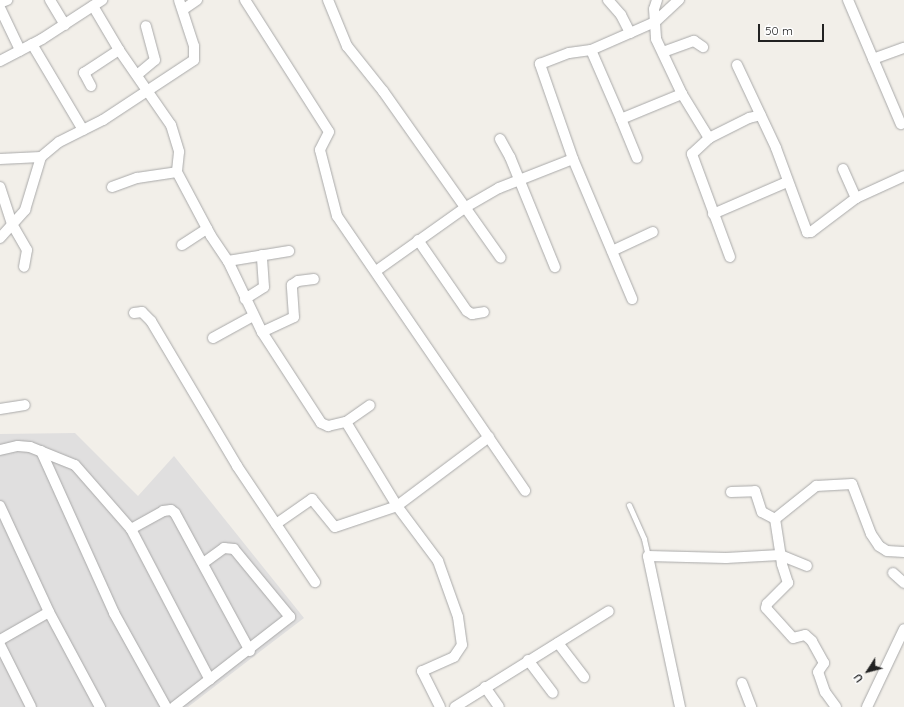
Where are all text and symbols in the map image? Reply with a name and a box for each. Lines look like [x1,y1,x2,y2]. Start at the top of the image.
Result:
scale bar [760,16,826,42]
text: 50 m [765,23,793,38]
north arrow [848,651,888,691]
text: U [850,671,866,685]

